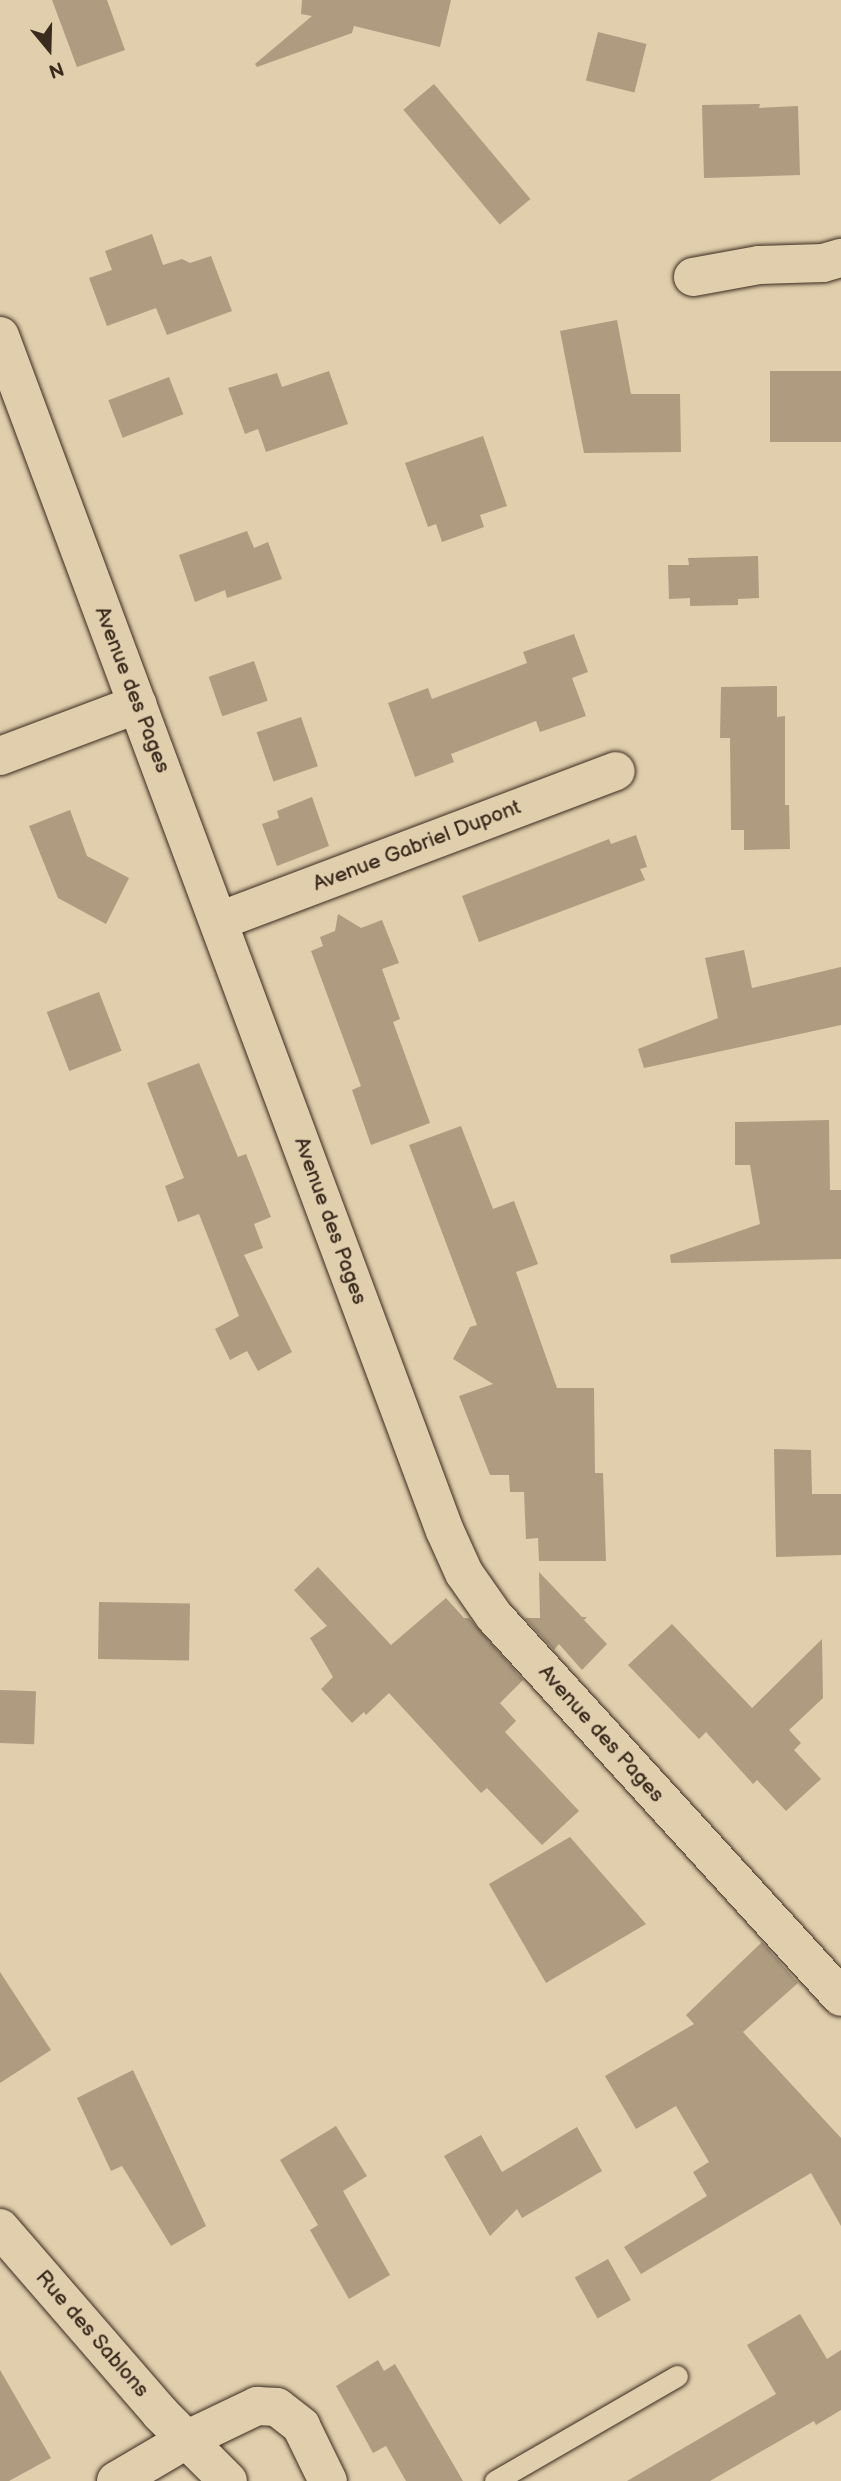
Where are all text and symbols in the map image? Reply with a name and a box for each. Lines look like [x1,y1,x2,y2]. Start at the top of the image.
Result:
north arrow [14,14,84,84]
text: N [46,56,66,83]
street label: Avenue des Pages [89,603,175,777]
street label: Avenue Gabriel Dupont [310,795,524,897]
street label: Avenue des Pages [288,1134,372,1308]
street label: Avenue des Pages [533,1660,669,1808]
street label: Rue des Sablons [30,2265,154,2403]

